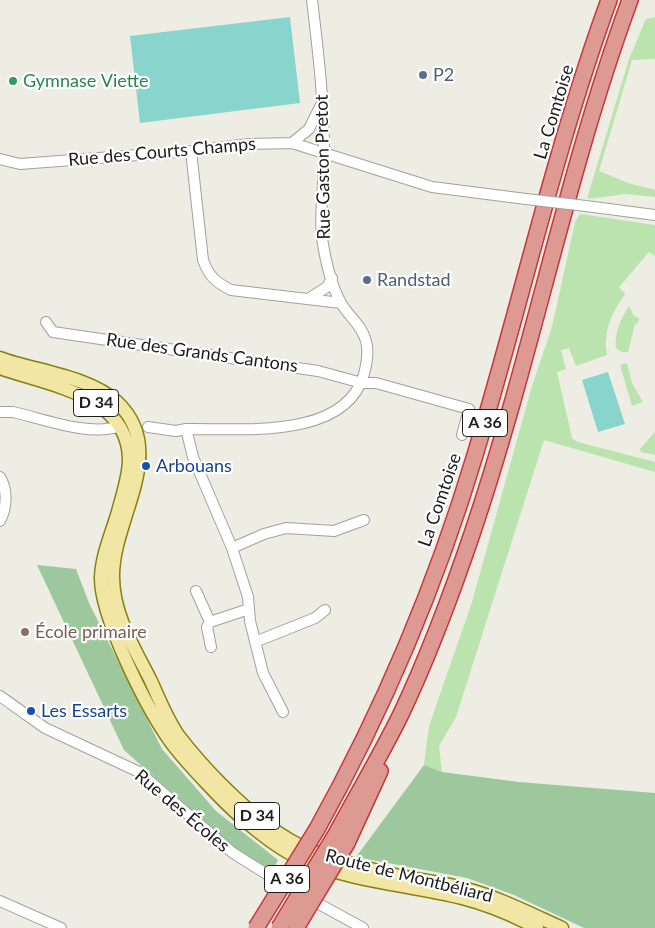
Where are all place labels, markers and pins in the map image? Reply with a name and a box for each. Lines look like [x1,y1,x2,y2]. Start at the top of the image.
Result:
place label: P2 [433,64,454,86]
marker: P2 [417,69,429,81]
place label: Gymnase Viette [23,70,148,92]
marker: Gymnase Viette [7,75,19,87]
place label: Randstad [377,269,450,291]
marker: Randstad [361,274,373,286]
place label: Arbouans [156,455,232,477]
marker: Arbouans [140,460,152,472]
place label: École primaire [35,621,147,643]
marker: École primaire [19,626,31,638]
place label: Les Essarts [41,700,127,722]
marker: Les Essarts [25,705,37,717]

